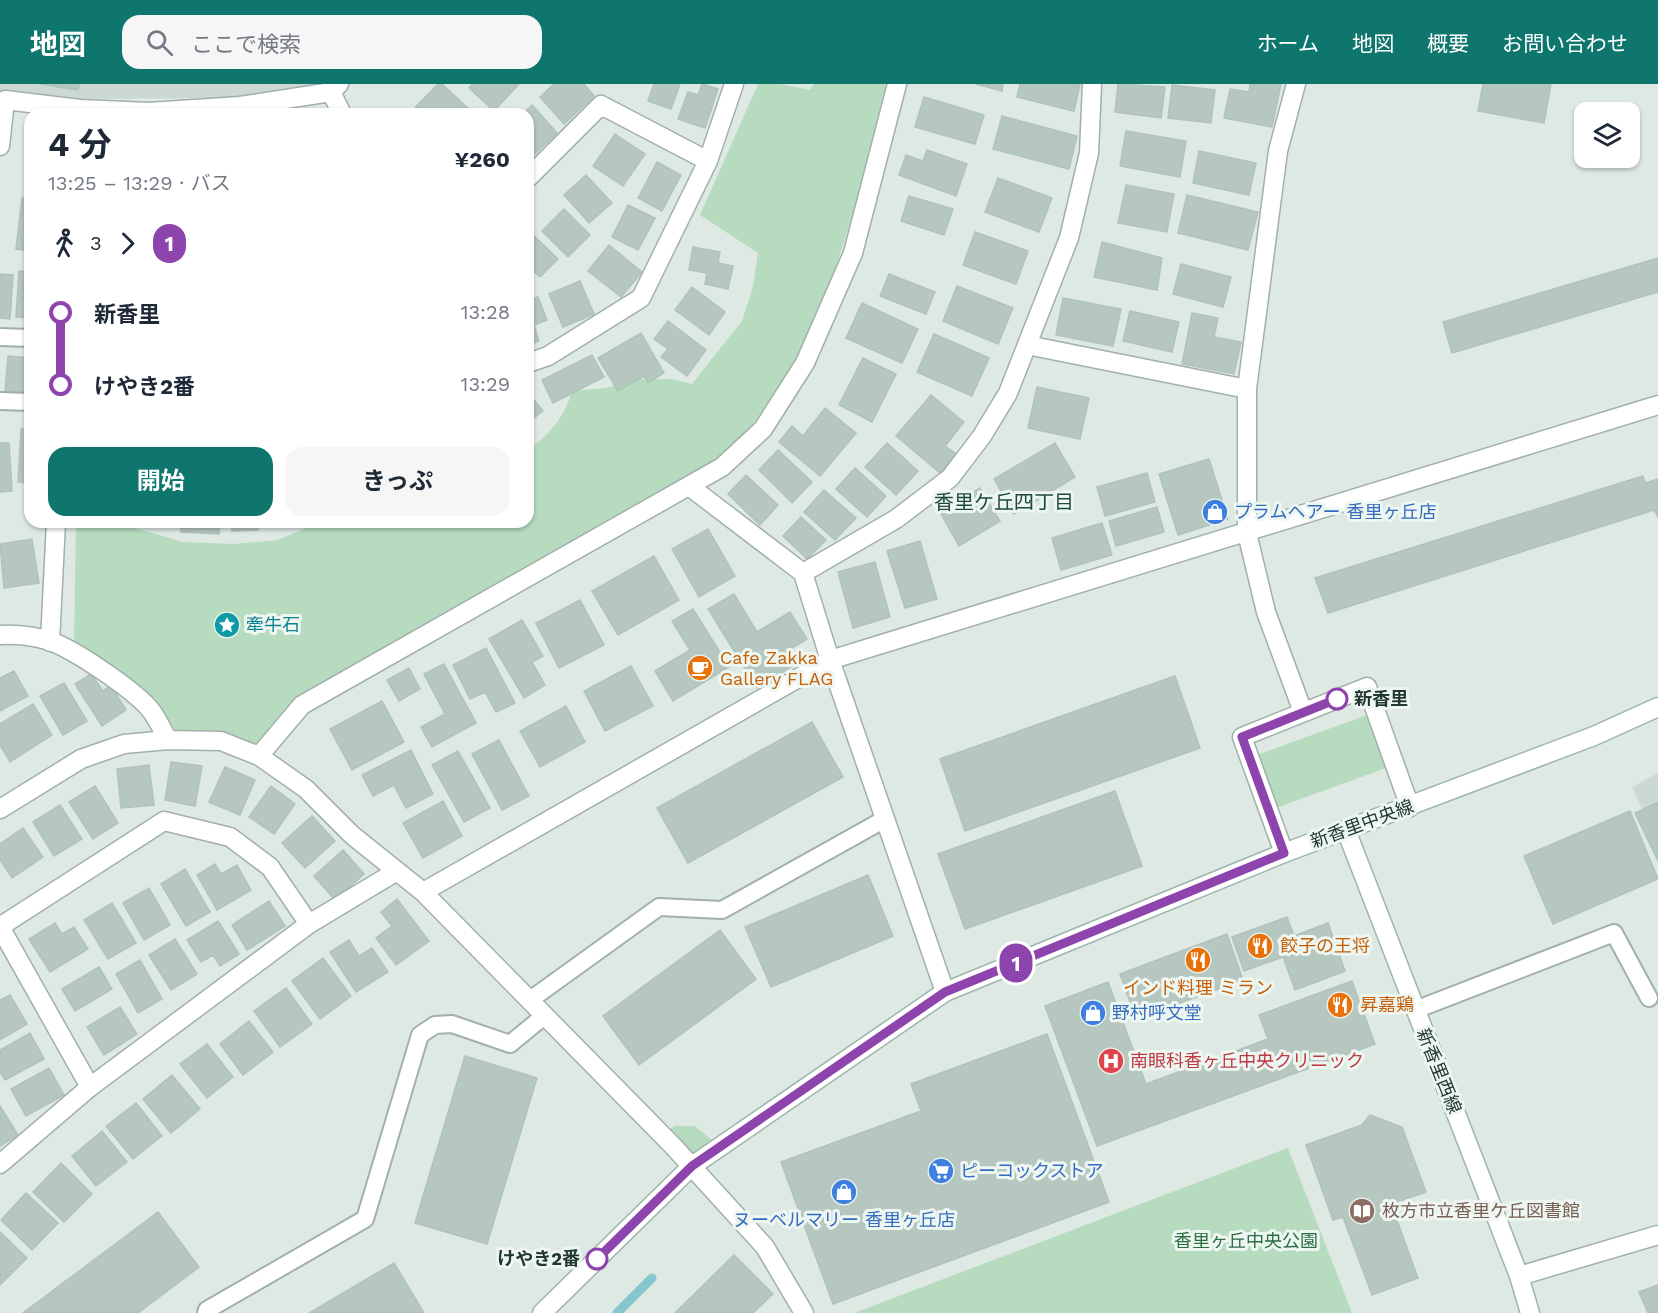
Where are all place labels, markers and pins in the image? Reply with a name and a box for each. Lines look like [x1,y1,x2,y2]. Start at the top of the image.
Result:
shop icon: プラムヘアー 香里ヶ丘店 [1200,497,1230,527]
place label: プラムヘアー 香里ヶ丘店 [1234,501,1437,522]
place icon: 牽牛石 [212,610,242,640]
place label: 牽牛石 [246,614,300,635]
place label: Cafe Zakka Gallery FLAG [720,647,833,689]
cafe icon: Cafe Zakka Gallery FLAG [685,653,715,683]
marker: 新香里 [1326,688,1348,710]
place label: 新香里 [1354,688,1408,709]
restaurant icon: 餃子の王将 [1245,931,1275,961]
place label: 餃子の王将 [1280,935,1370,956]
restaurant icon: インド料理 ミラン [1183,945,1213,975]
place label: インド料理 ミラン [1123,977,1273,998]
restaurant icon: 昇嘉鶏 [1325,990,1355,1020]
place label: 昇嘉鶏 [1360,994,1414,1015]
shop icon: 野村呼文堂 [1078,998,1108,1028]
place label: 野村呼文堂 [1112,1002,1202,1023]
hospital icon: 南眼科香ヶ丘中央クリニック [1096,1046,1126,1076]
place label: 南眼科香ヶ丘中央クリニック [1130,1050,1364,1071]
supermarket icon: ピーコックストア [926,1156,956,1186]
place label: ピーコックストア [960,1160,1103,1181]
shop icon: ヌーベルマリー 香里ヶ丘店 [829,1177,859,1207]
library icon: 枚方市立香里ケ丘図書館 [1347,1196,1377,1226]
place label: 枚方市立香里ケ丘図書館 [1382,1200,1580,1221]
place label: ヌーベルマリー 香里ヶ丘店 [733,1209,955,1230]
place label: けやき2番 [497,1248,580,1269]
marker: けやき2番 [586,1248,608,1270]

